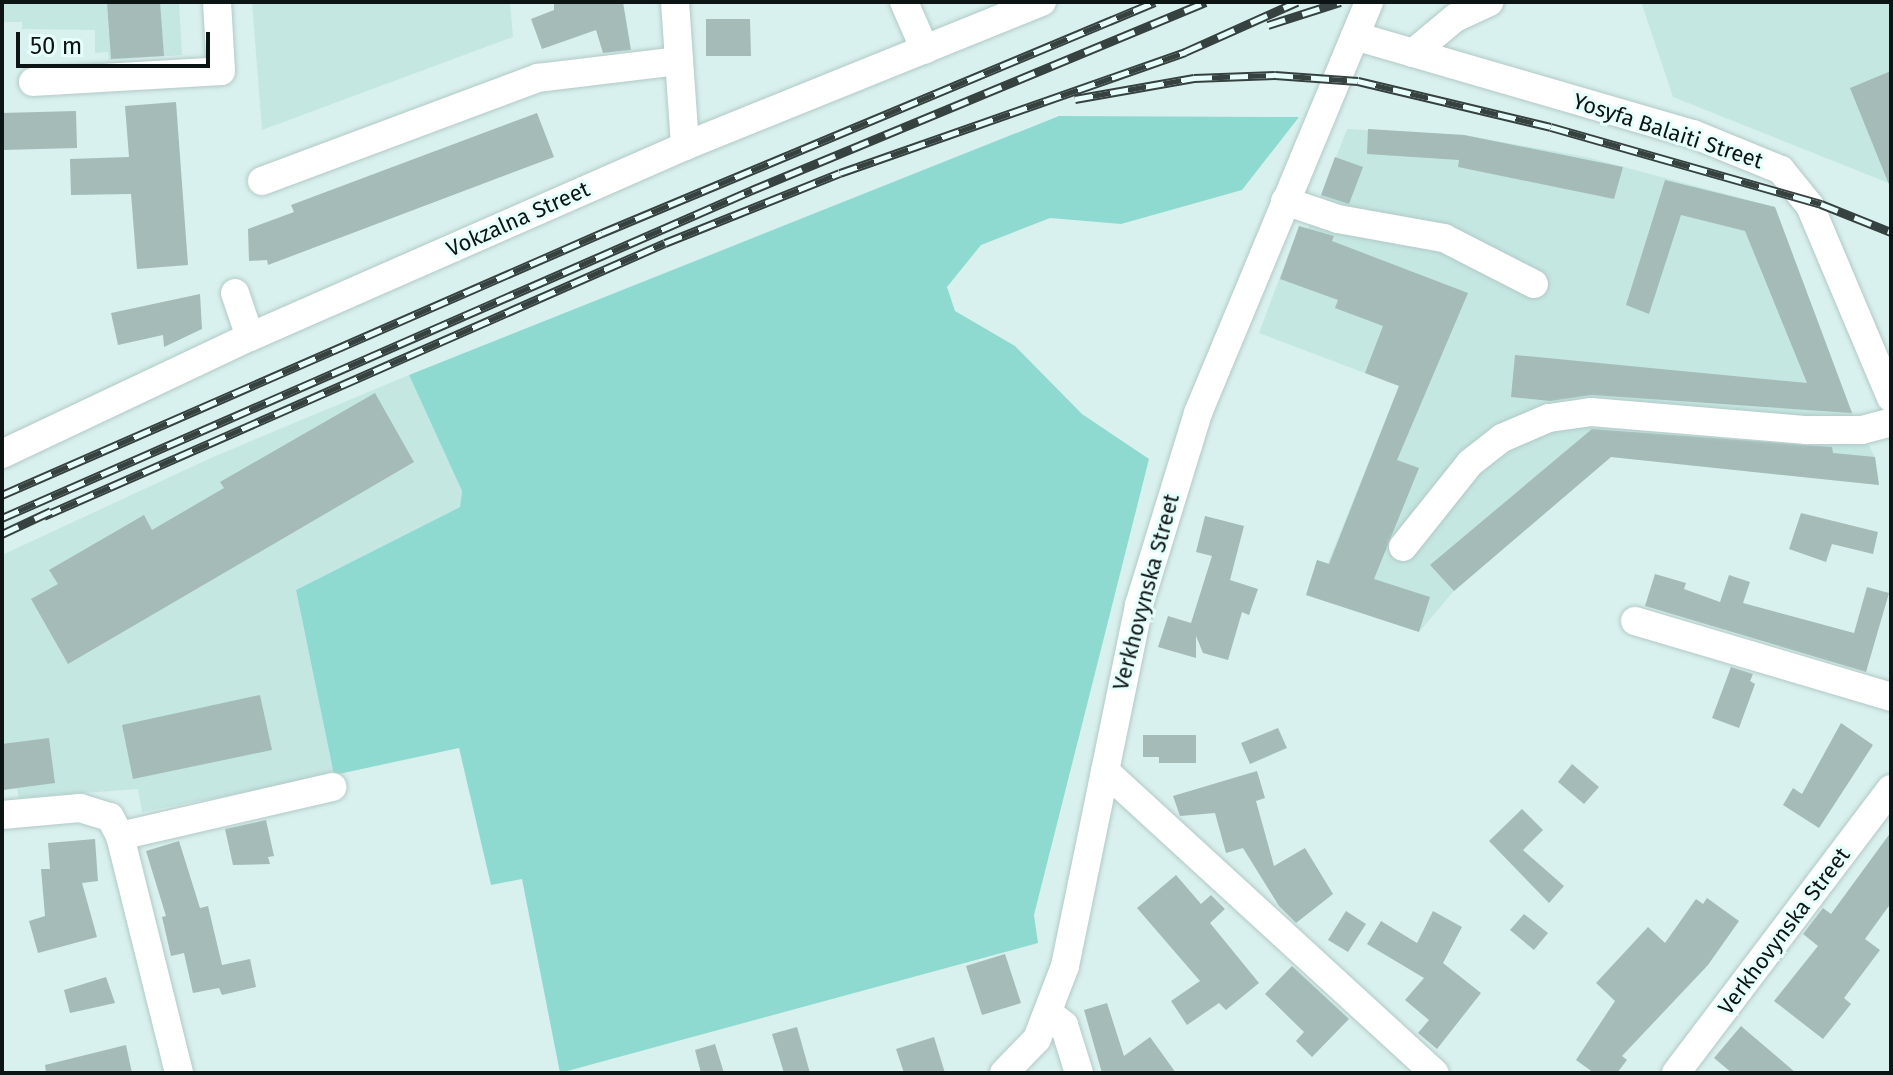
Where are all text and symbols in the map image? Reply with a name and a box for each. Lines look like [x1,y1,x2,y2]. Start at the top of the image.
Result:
scale bar [20,16,214,66]
text: 50 m [30,32,82,60]
street label: Yosyfa Balaiti Street [1570,88,1766,174]
street label: Vokzalna Street [442,176,594,262]
street label: Verkhovynska Street [1107,491,1185,693]
street label: Verkhovynska Street [1713,842,1855,1020]

